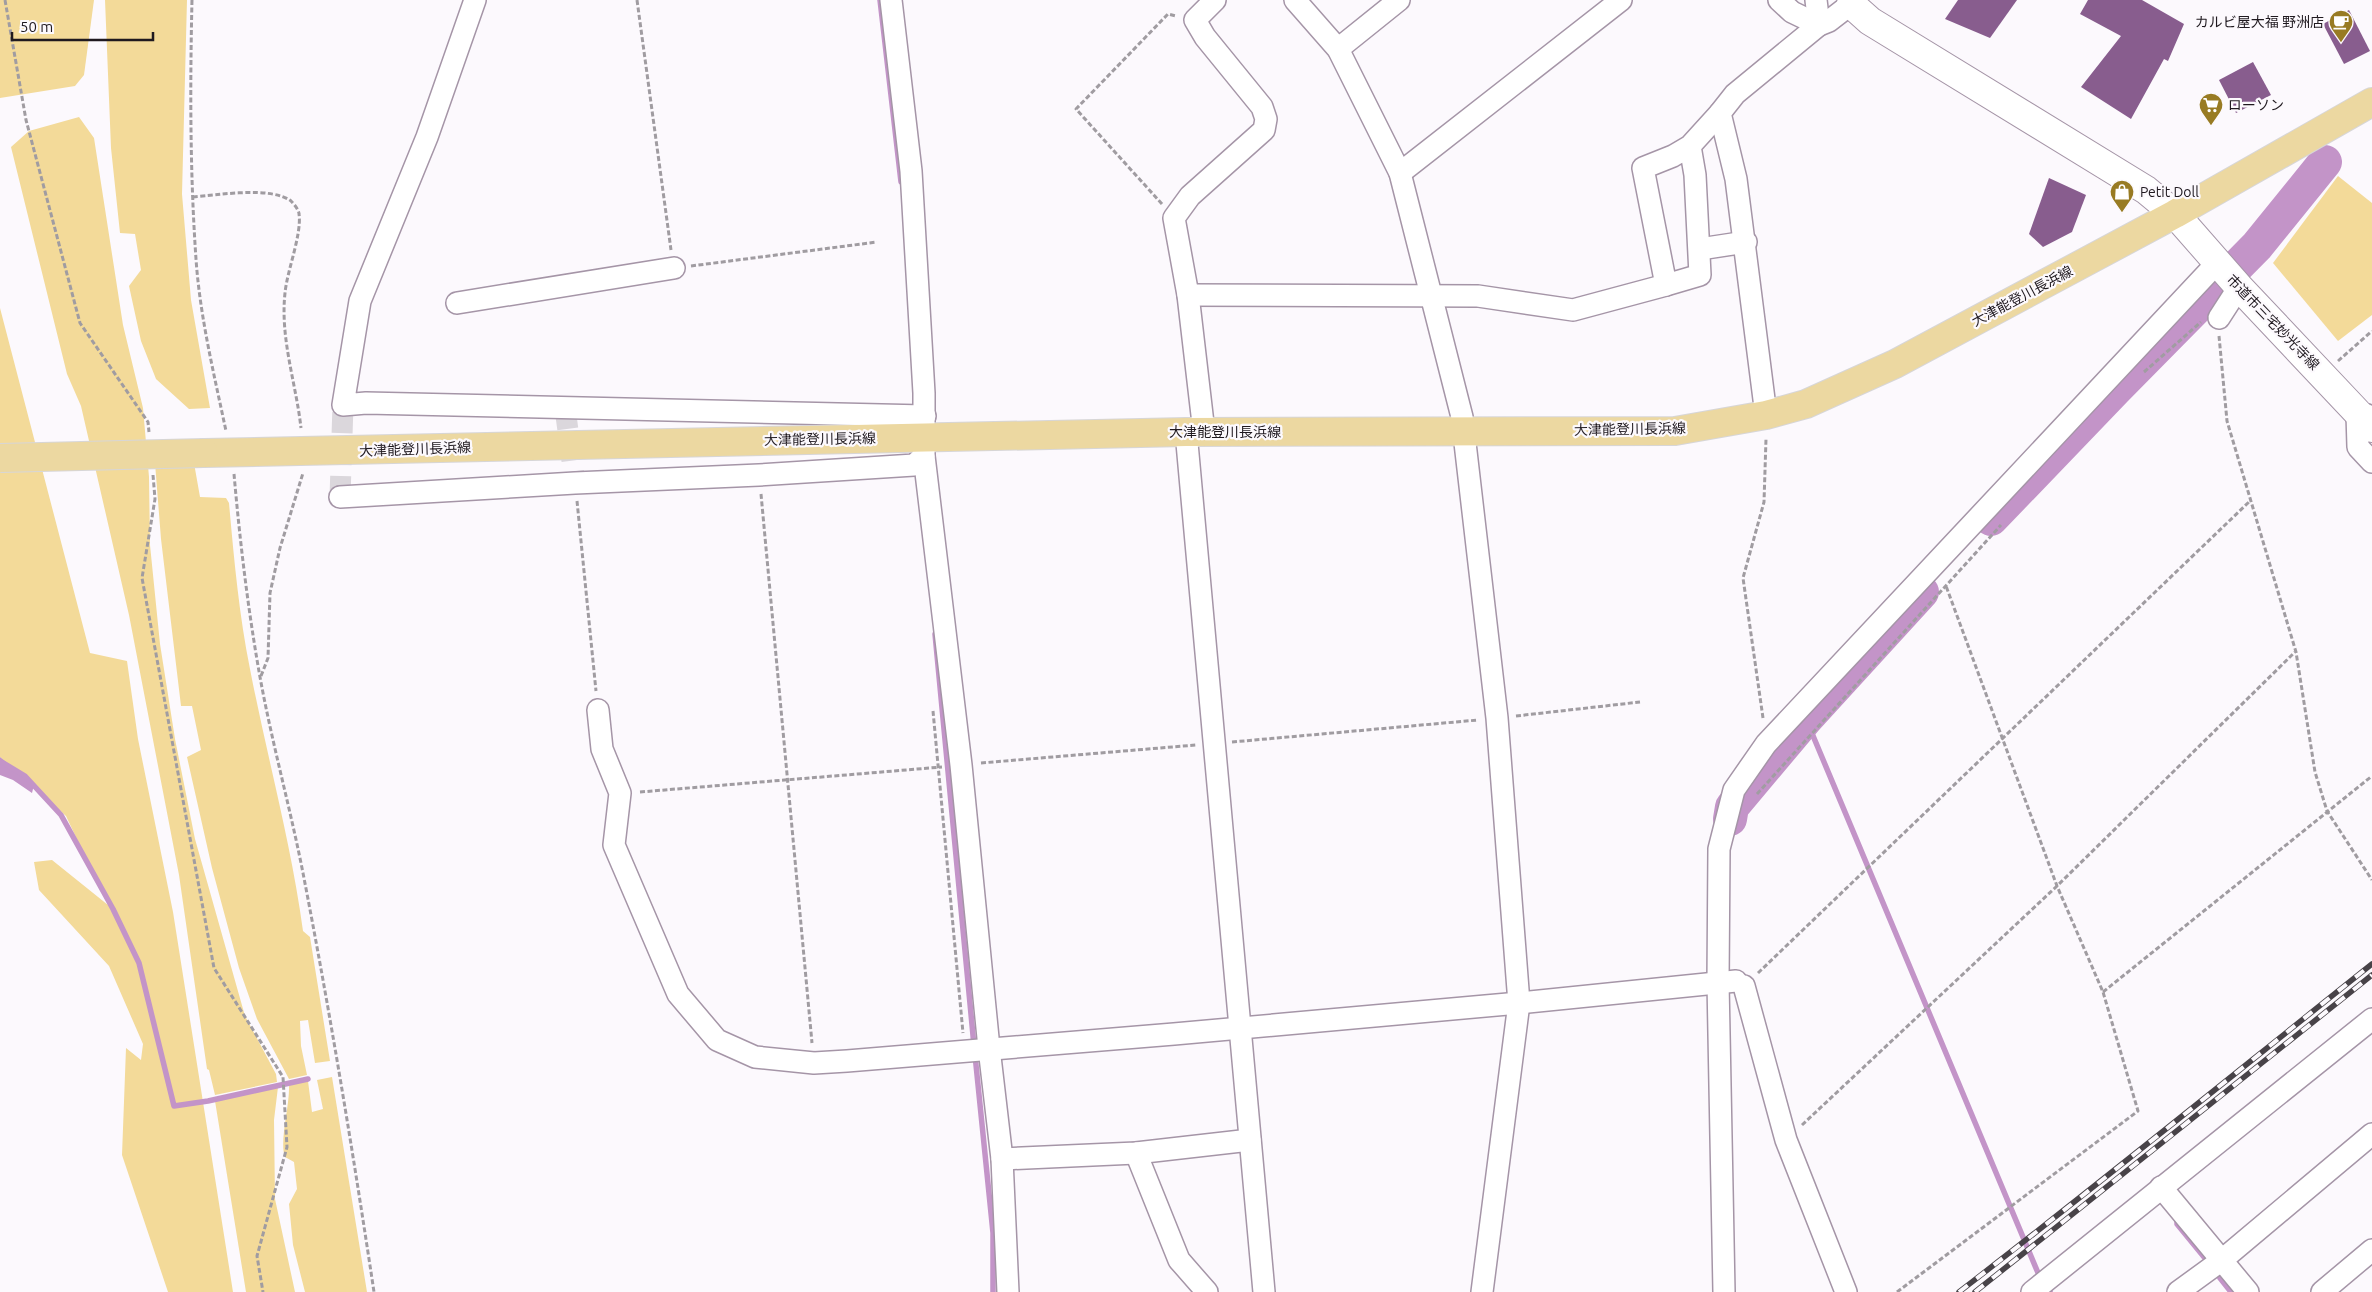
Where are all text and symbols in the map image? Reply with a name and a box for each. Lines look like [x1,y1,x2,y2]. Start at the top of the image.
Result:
cafe icon: カルビ屋大福 野洲店 [2328,9,2354,43]
scale bar [12,10,154,42]
place label: カルビ屋大福 野洲店 [2195,14,2324,30]
text: 50 m [20,18,53,35]
supermarket icon: ローソン [2198,92,2224,126]
place label: ローソン [2228,97,2284,113]
shop icon: Petit Doll [2109,179,2135,213]
place label: Petit Doll [2140,184,2199,200]
street label: 大津能登川長浜線 [1969,263,2075,329]
street label: 市道市三宅妙光寺線 [2223,271,2323,373]
street label: 大津能登川長浜線 [1574,420,1686,438]
street label: 大津能登川長浜線 [1169,424,1281,440]
street label: 大津能登川長浜線 [764,430,876,448]
street label: 大津能登川長浜線 [359,439,471,459]

